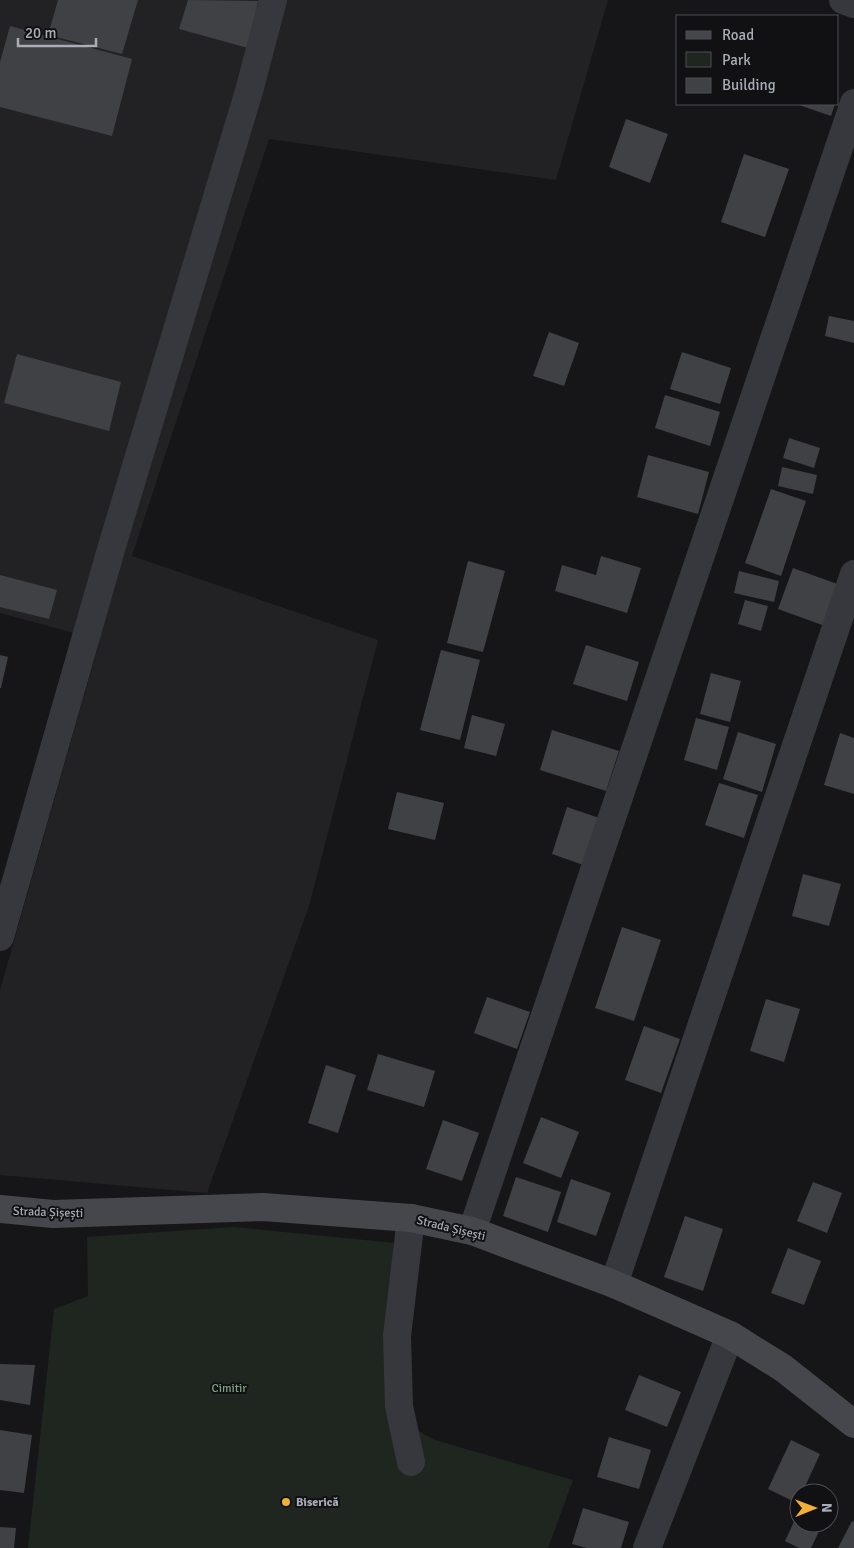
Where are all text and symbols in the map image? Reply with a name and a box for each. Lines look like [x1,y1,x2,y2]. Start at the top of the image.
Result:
scale bar [18,15,95,47]
legend [676,15,839,105]
text: 20 m [25,24,56,42]
text: Road [722,26,754,44]
text: Park [722,51,751,69]
text: Building [722,76,776,94]
street label: Strada Șișești [13,1204,83,1221]
street label: Strada Șișești [415,1213,487,1244]
park label: Cimitir [211,1381,247,1396]
north arrow [789,1483,839,1533]
place label: Biserică [296,1495,339,1510]
marker: Biserică [280,1496,292,1508]
text: N [818,1503,835,1513]

